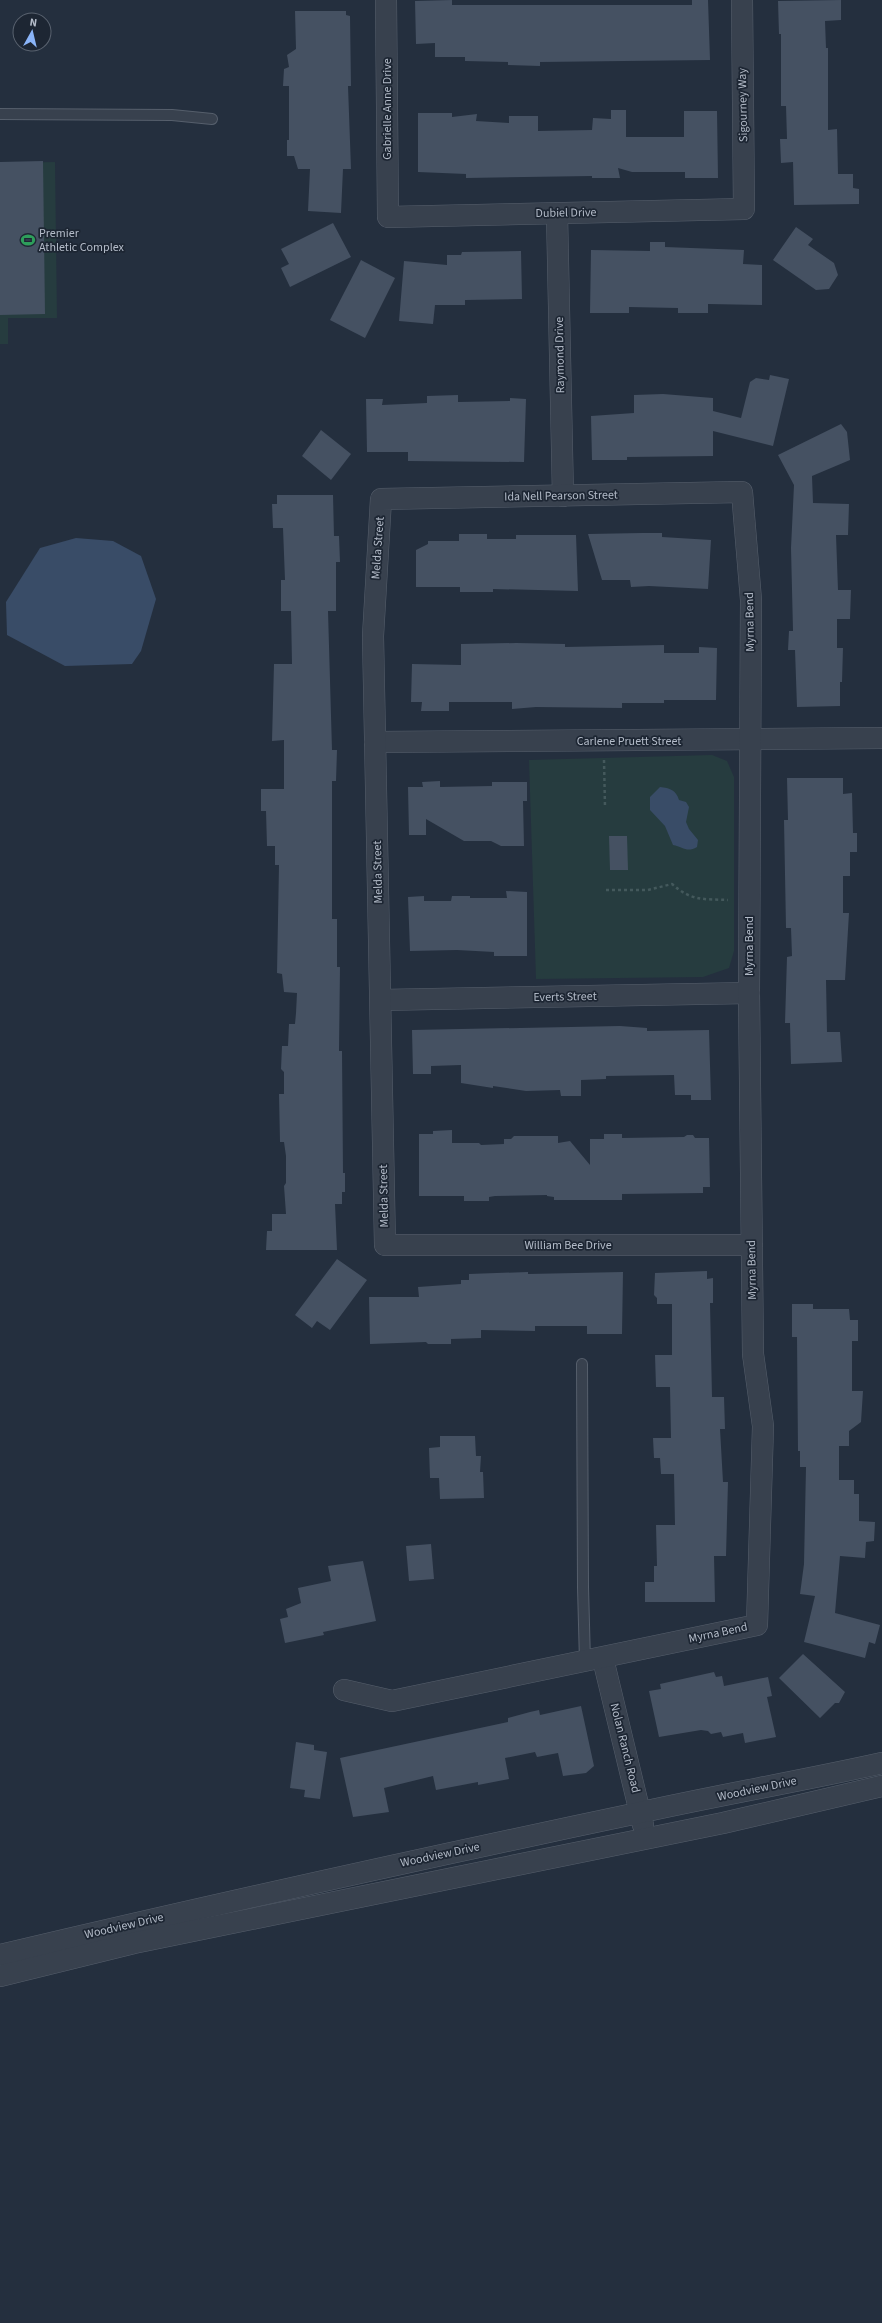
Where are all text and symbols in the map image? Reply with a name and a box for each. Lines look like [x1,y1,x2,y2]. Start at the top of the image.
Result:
north arrow [12,12,52,52]
text: N [29,15,38,31]
street label: Gabrielle Anne Drive [379,58,396,160]
street label: Sigourney Way [734,68,752,142]
street label: Dubiel Drive [535,204,597,222]
place label: Premier Athletic Complex [39,225,125,256]
sports icon: Premier Athletic Complex [20,232,36,248]
street label: Raymond Drive [551,317,569,393]
street label: Ida Nell Pearson Street [504,487,618,505]
street label: Melda Street [367,516,389,580]
street label: Myrna Bend [741,592,759,652]
street label: Carlene Pruett Street [577,733,681,750]
street label: Melda Street [369,840,387,904]
street label: Myrna Bend [741,916,758,976]
street label: Everts Street [533,988,597,1006]
street label: Melda Street [375,1164,393,1228]
street label: William Bee Drive [524,1237,612,1254]
street label: Myrna Bend [743,1240,761,1300]
street label: Myrna Bend [687,1618,749,1648]
street label: Nolan Ranch Road [606,1701,644,1795]
street label: Woodview Drive [716,1772,798,1806]
street label: Woodview Drive [399,1838,481,1872]
street label: Woodview Drive [83,1909,165,1943]

